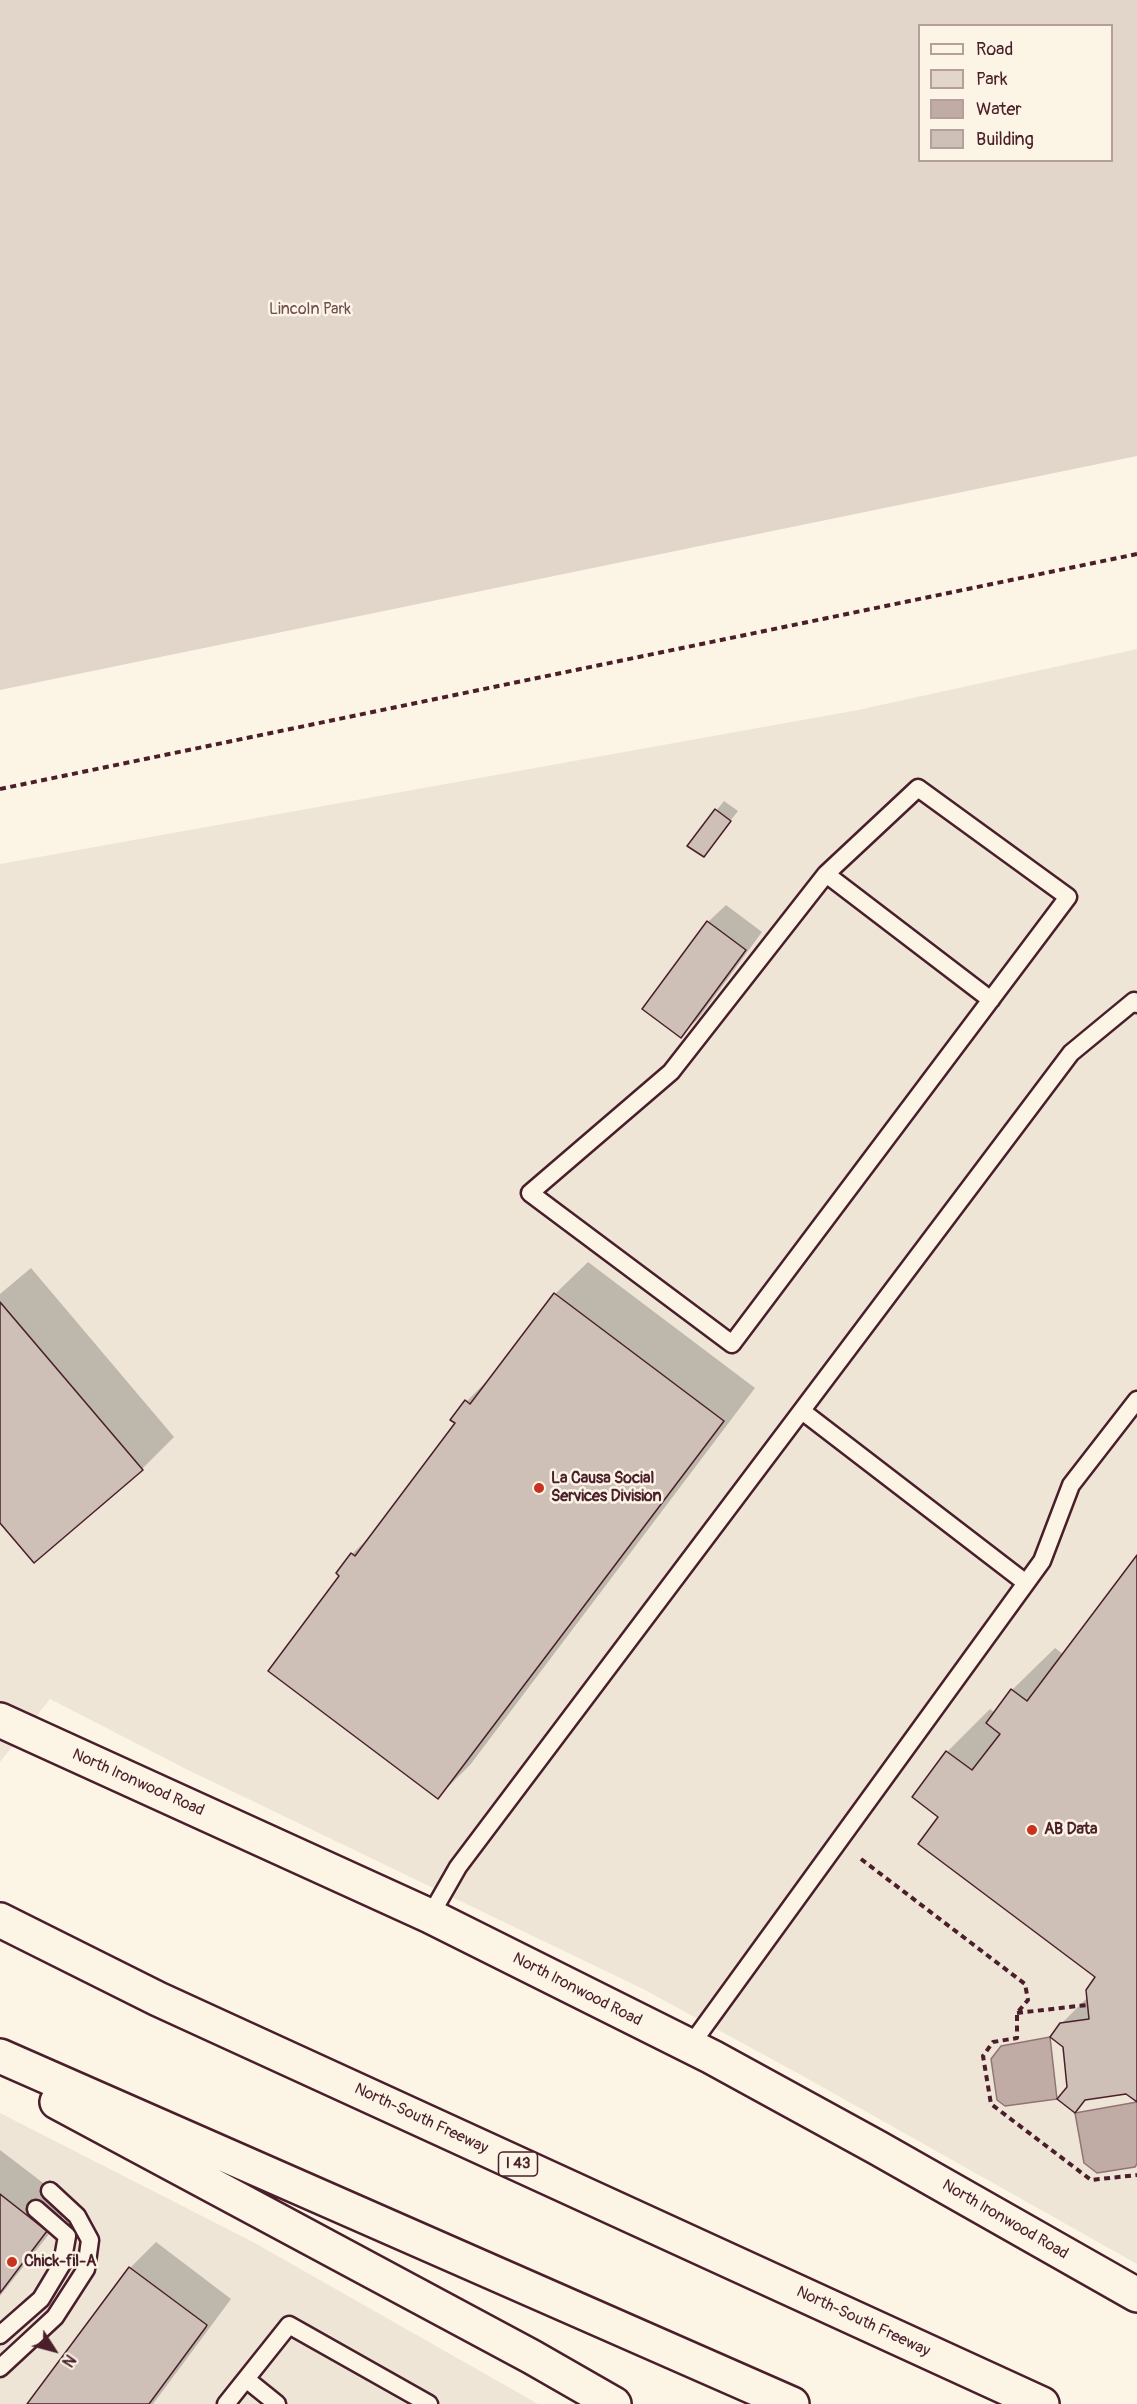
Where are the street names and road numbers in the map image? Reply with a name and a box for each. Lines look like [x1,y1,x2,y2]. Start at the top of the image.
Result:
street label: North Ironwood Road [69,1745,207,1821]
street label: North Ironwood Road [509,1949,645,2031]
street label: North-South Freeway [351,2080,491,2158]
road number: I 43 [498,2152,538,2176]
street label: North Ironwood Road [939,2176,1071,2264]
street label: North-South Freeway [793,2283,933,2361]

